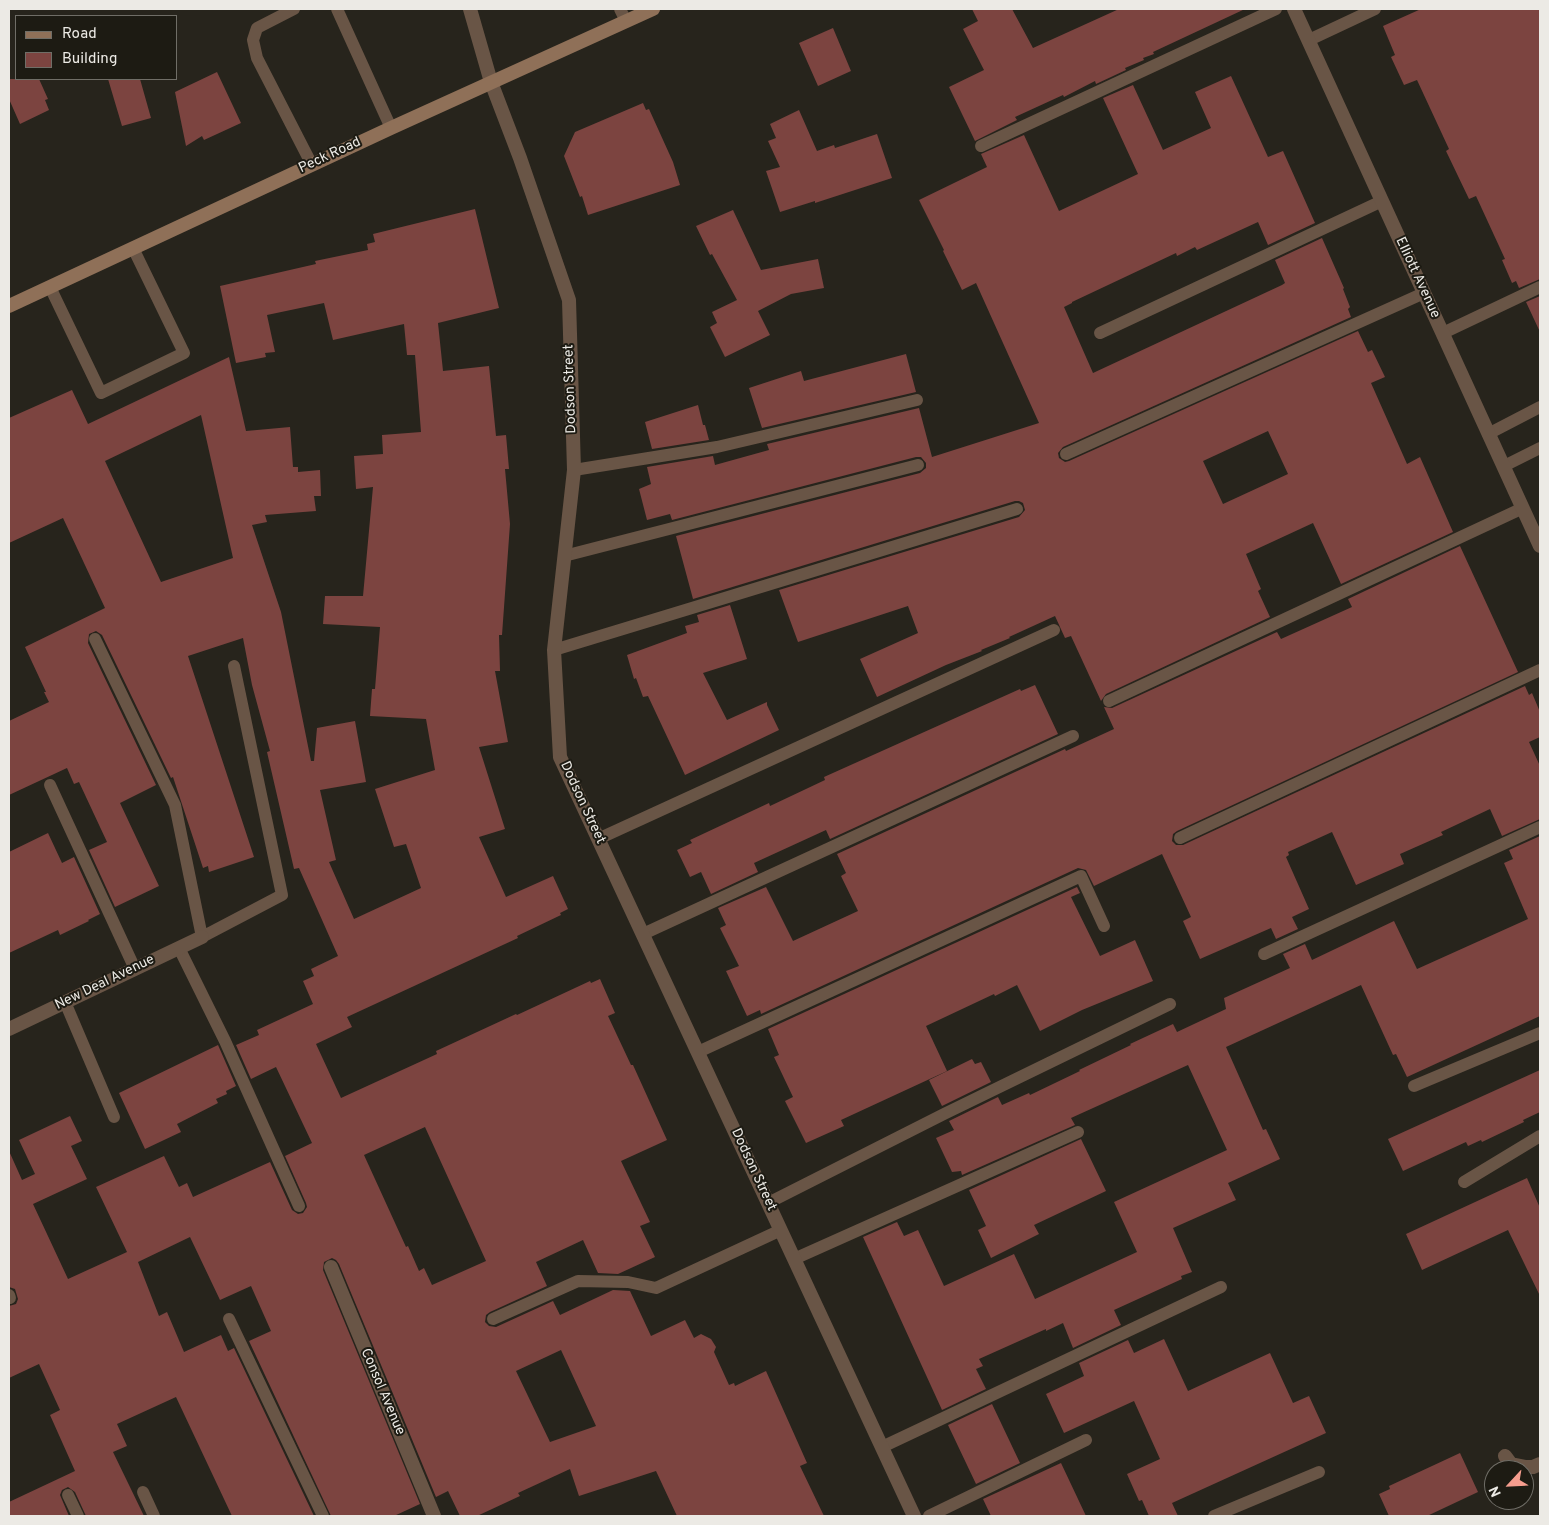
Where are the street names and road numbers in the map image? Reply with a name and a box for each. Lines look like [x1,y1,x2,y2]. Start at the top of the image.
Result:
street label: Peck Road [296,134,364,178]
street label: Elliott Avenue [1391,235,1443,321]
street label: Dodson Street [561,344,581,434]
street label: Dodson Street [556,759,608,847]
street label: New Deal Avenue [53,952,157,1014]
street label: Dodson Street [727,1126,779,1214]
street label: Consol Avenue [356,1346,408,1438]

